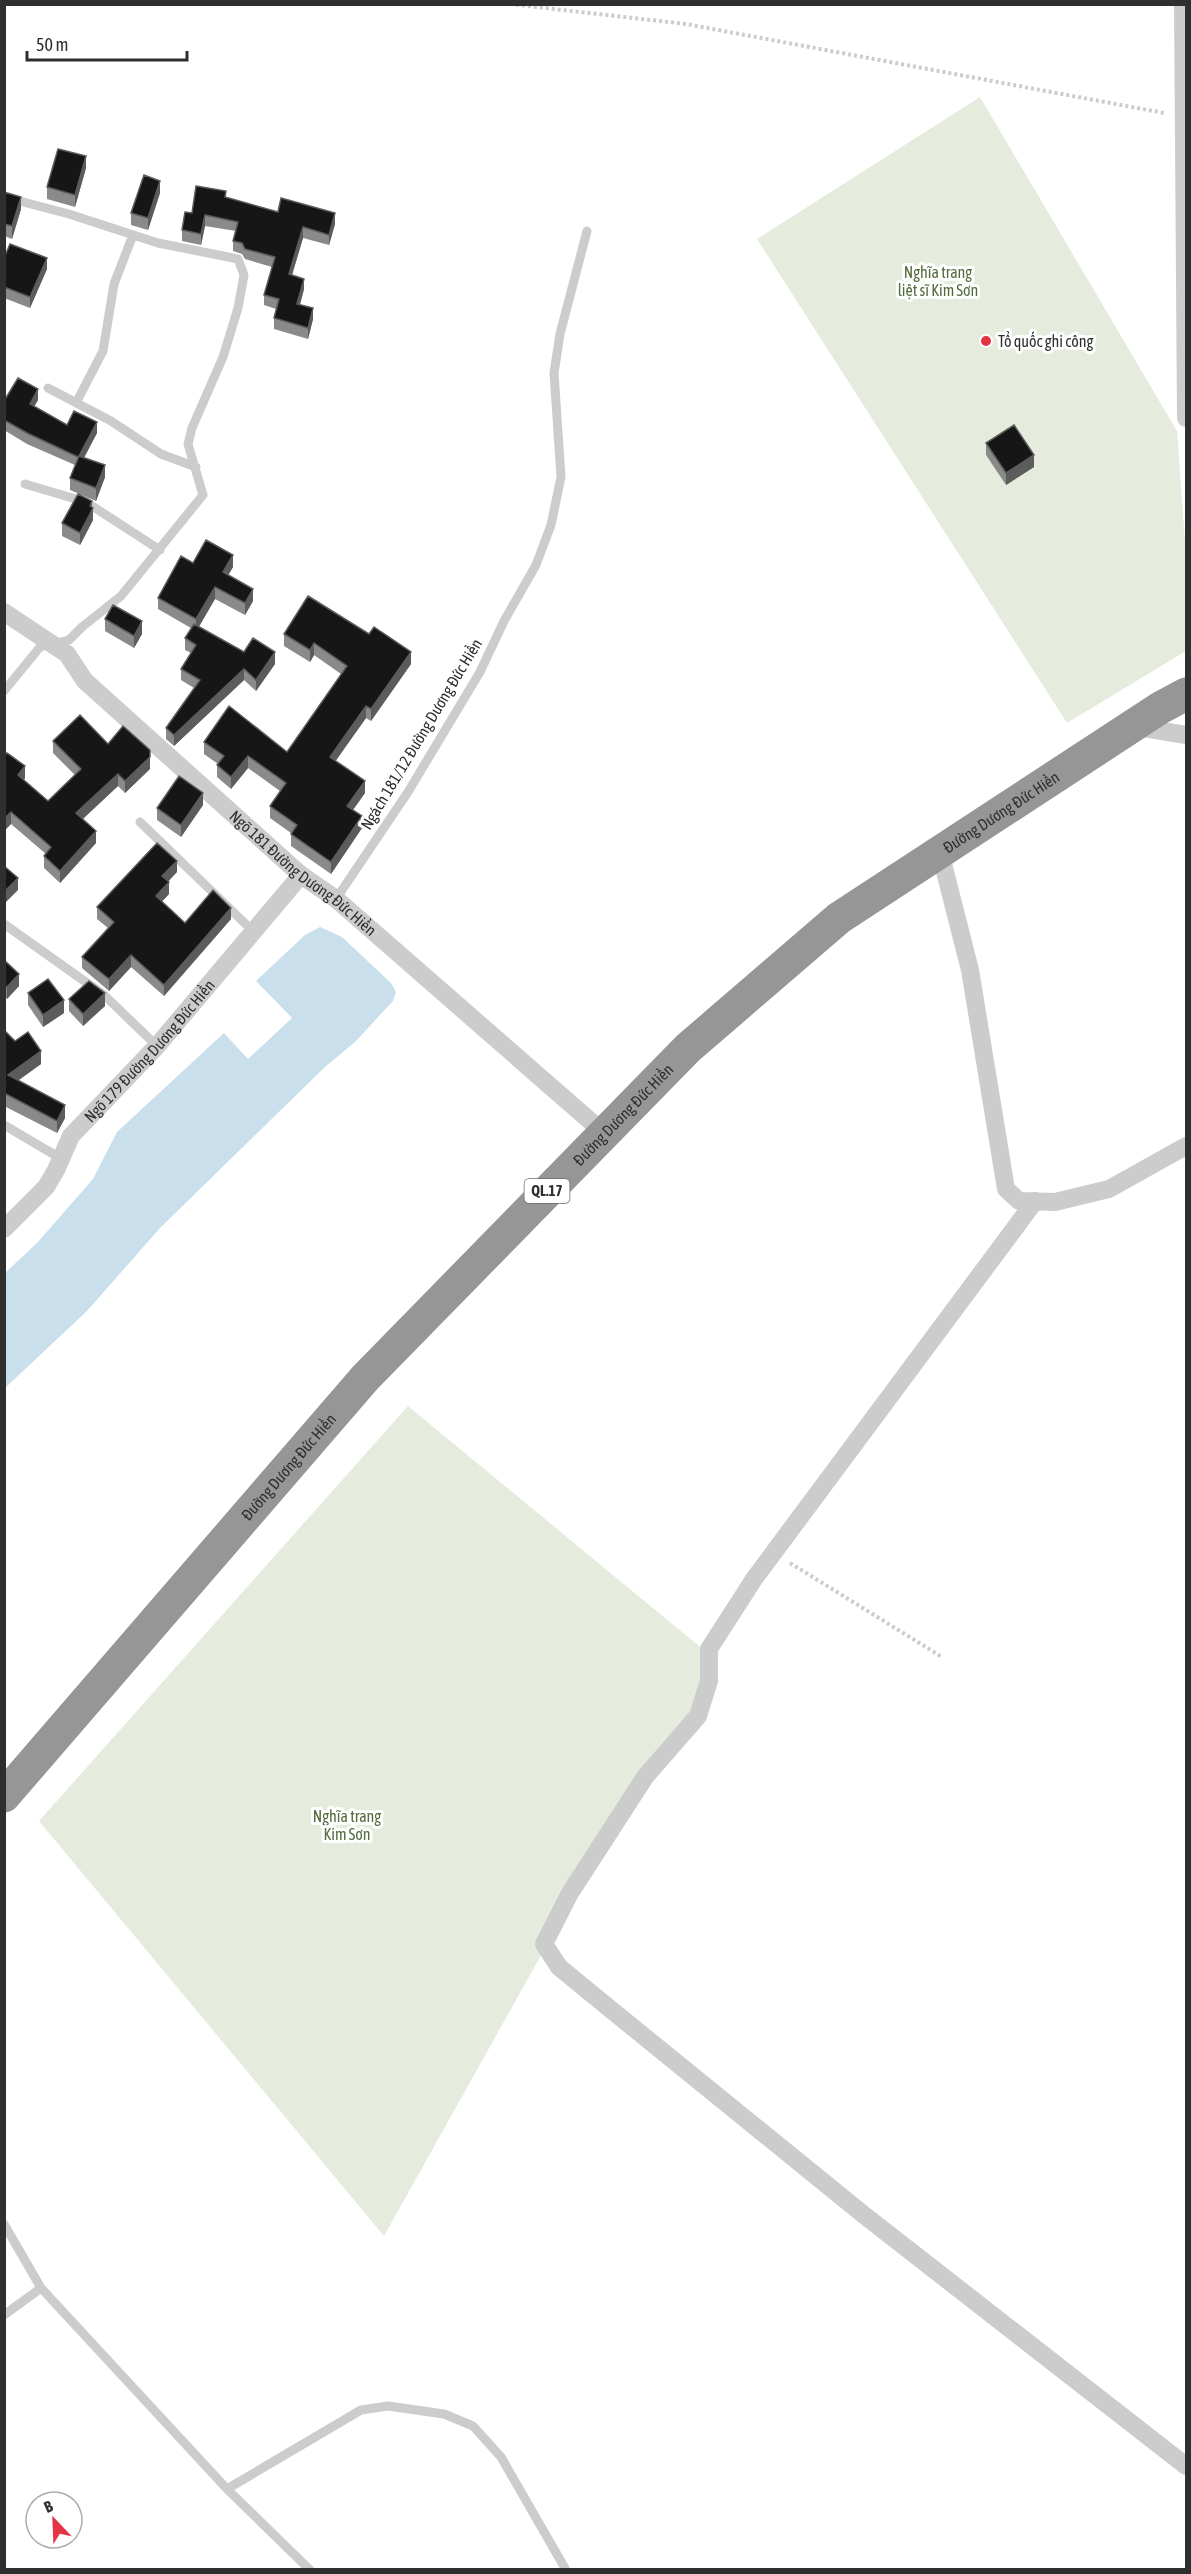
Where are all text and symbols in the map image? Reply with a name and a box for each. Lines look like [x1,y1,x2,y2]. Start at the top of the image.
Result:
scale bar [27,24,188,62]
text: 50 m [36,34,68,55]
park label: Nghĩa trang liệt sĩ Kim Sơn [898,263,978,299]
place label: Tổ quốc ghi công [998,331,1093,351]
marker: Tổ quốc ghi công [979,334,993,348]
street label: Ngách 181/12 Đường Dương Đức Hiền [356,635,486,833]
street label: Đường Dương Đức Hiền [940,767,1062,856]
street label: Ngõ 181 Đường Dương Đức Hiền [226,807,380,939]
street label: Ngõ 179 Đường Dương Đức Hiền [80,976,218,1126]
street label: Đường Dương Đức Hiền [569,1060,677,1169]
road number: QL.17 [524,1179,570,1203]
street label: Đường Dương Đức Hiền [237,1410,339,1524]
park label: Nghĩa trang Kim Sơn [313,1807,381,1843]
north arrow [24,2490,84,2550]
text: B [41,2496,56,2516]

